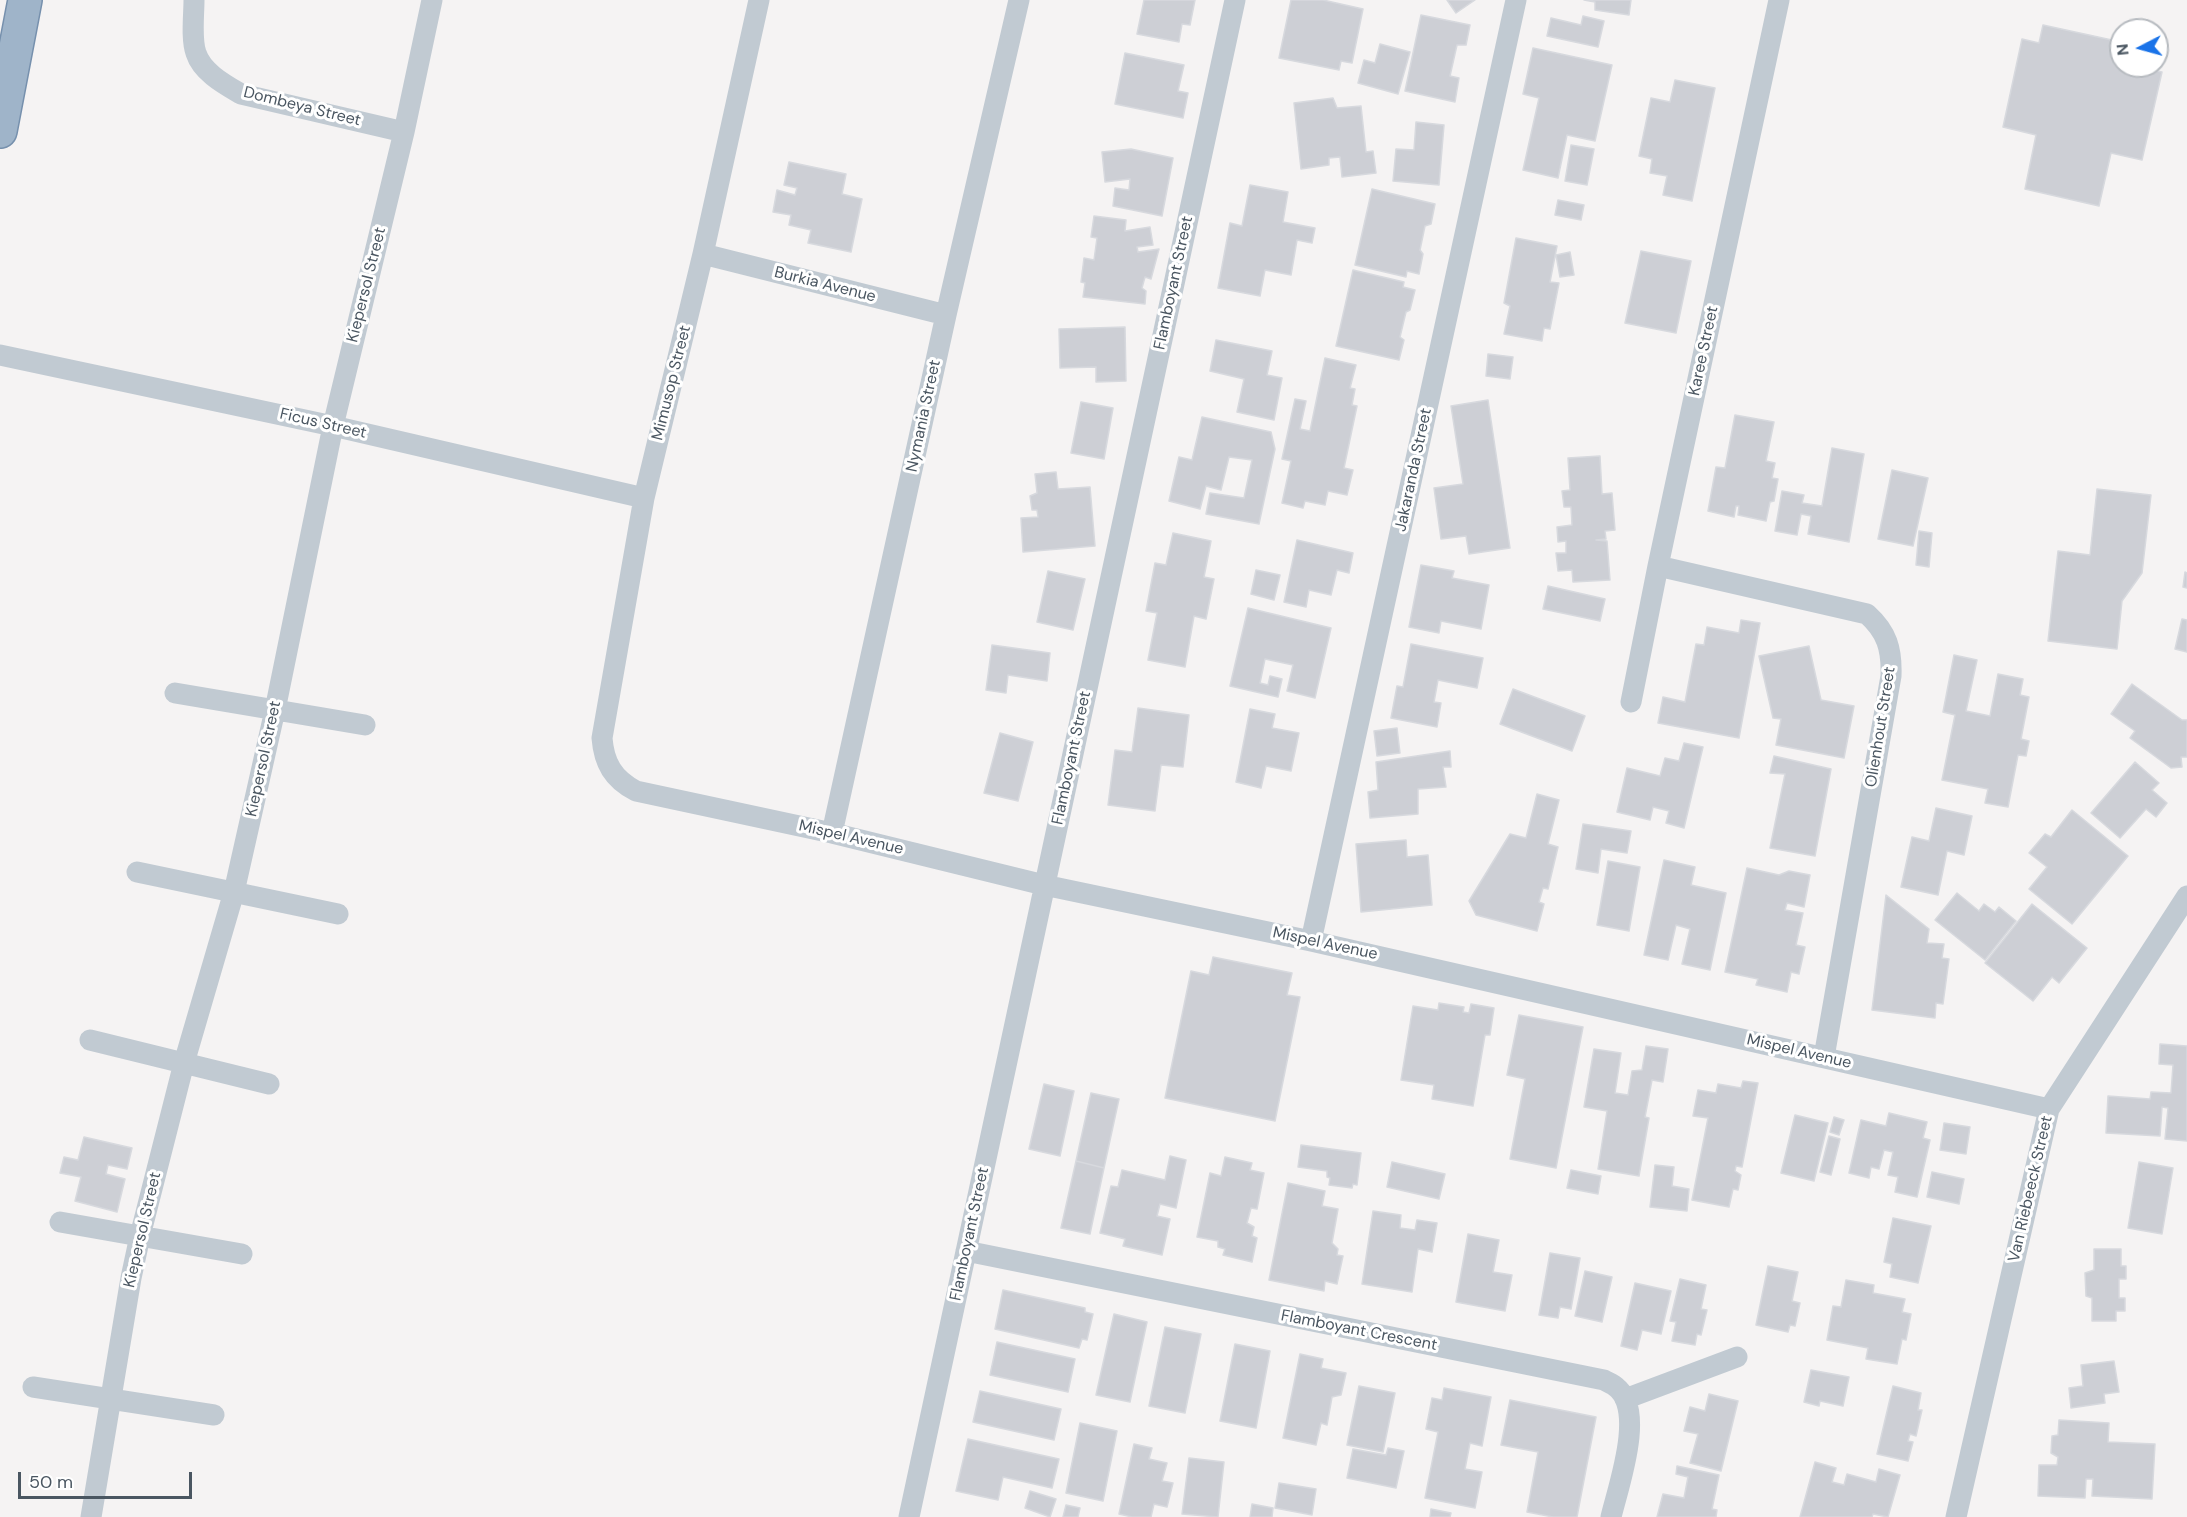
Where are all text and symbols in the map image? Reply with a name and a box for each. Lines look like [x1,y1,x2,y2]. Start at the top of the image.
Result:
north arrow [2109,18,2169,78]
text: N [2112,43,2134,57]
street label: Dombeya Street [241,83,363,131]
street label: Flamboyant Street [1150,214,1198,352]
street label: Kiepersol Street [343,225,391,345]
street label: Burkia Avenue [772,263,878,307]
street label: Karee Street [1685,304,1723,398]
street label: Mimusop Street [648,324,696,442]
street label: Nymania Street [903,358,945,474]
street label: Ficus Street [278,405,368,443]
street label: Jakaranda Street [1392,407,1436,533]
street label: Olienhout Street [1862,665,1900,789]
street label: Flamboyant Street [1048,689,1096,827]
street label: Kiepersol Street [242,699,286,819]
street label: Mispel Avenue [797,817,905,859]
street label: Mispel Avenue [1271,924,1379,964]
street label: Mispel Avenue [1745,1031,1853,1073]
street label: Van Riebeeck Street [2005,1114,2057,1264]
street label: Flamboyant Street [946,1165,994,1303]
street label: Kiepersol Street [120,1170,166,1290]
street label: Flamboyant Crescent [1279,1306,1439,1356]
scale bar [21,1460,195,1498]
text: 50 m [29,1470,73,1494]

